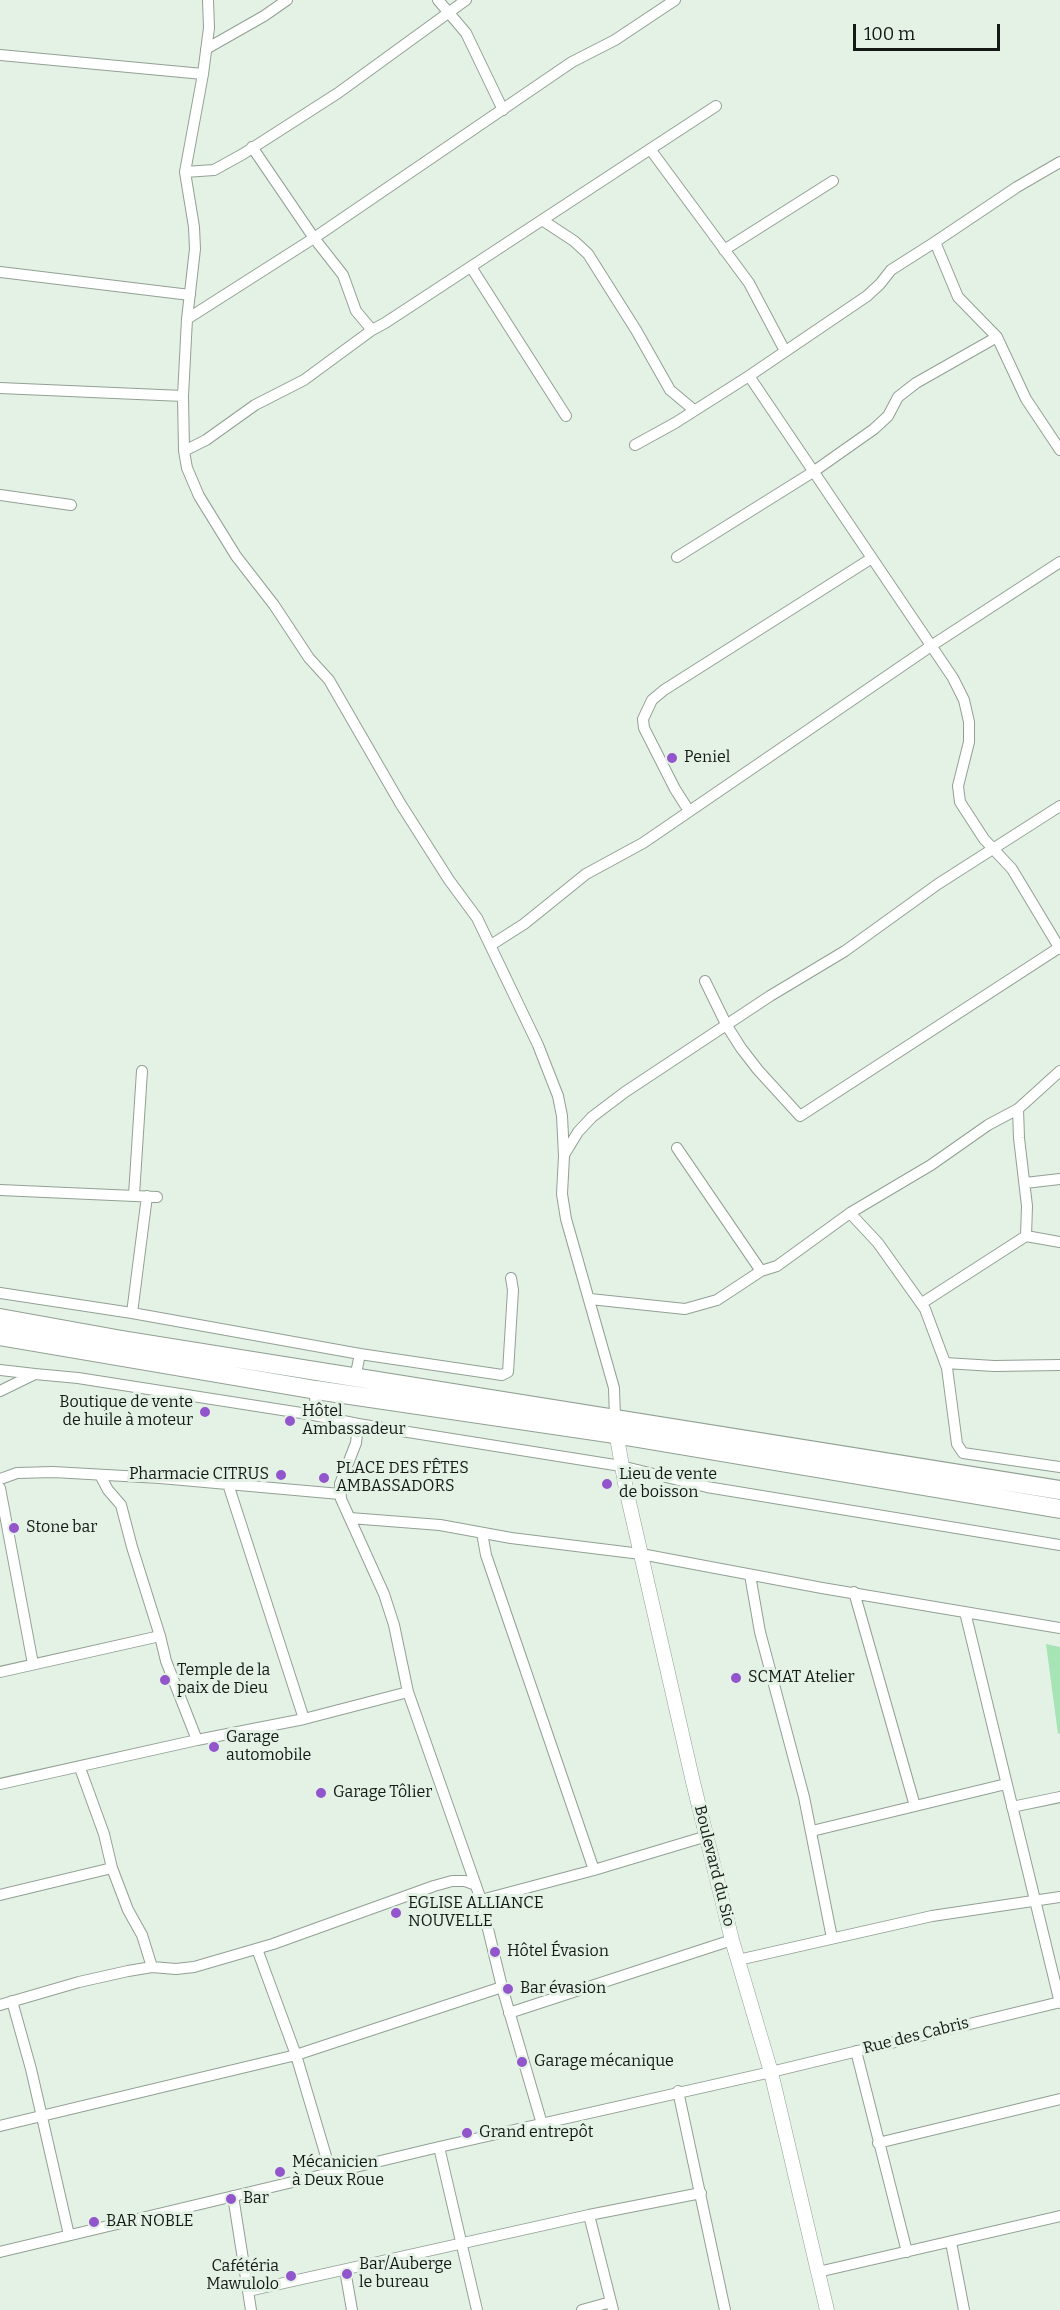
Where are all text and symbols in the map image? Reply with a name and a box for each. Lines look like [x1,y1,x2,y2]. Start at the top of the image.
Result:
scale bar [856,12,1003,50]
text: 100 m [864,23,915,45]
place label: Peniel [684,748,730,768]
marker: Peniel [665,751,679,765]
place label: Boutique de vente de huile à moteur [59,1393,193,1431]
place label: Hôtel Ambassadeur [302,1402,406,1440]
marker: Boutique de vente de huile à moteur [198,1405,212,1419]
marker: Hôtel Ambassadeur [283,1414,297,1428]
place label: PLACE DES FÊTES AMBASSADORS [336,1459,469,1497]
place label: Pharmacie CITRUS [129,1465,269,1485]
place label: Lieu de vente de boisson [619,1465,717,1503]
marker: Pharmacie CITRUS [274,1468,288,1482]
marker: PLACE DES FÊTES AMBASSADORS [317,1471,331,1485]
marker: Lieu de vente de boisson [600,1477,614,1491]
place label: Stone bar [26,1518,97,1538]
marker: Stone bar [7,1521,21,1535]
place label: Temple de la paix de Dieu [177,1661,270,1699]
place label: SCMAT Atelier [748,1668,855,1688]
marker: SCMAT Atelier [729,1671,743,1685]
marker: Temple de la paix de Dieu [158,1673,172,1687]
place label: Garage automobile [226,1728,311,1766]
marker: Garage automobile [207,1740,221,1754]
place label: Garage Tôlier [333,1783,432,1803]
marker: Garage Tôlier [314,1786,328,1800]
street label: Boulevard du Sio [690,1803,738,1929]
place label: EGLISE ALLIANCE NOUVELLE [408,1894,544,1932]
marker: EGLISE ALLIANCE NOUVELLE [389,1906,403,1920]
place label: Hôtel Évasion [507,1942,609,1962]
marker: Hôtel Évasion [488,1945,502,1959]
place label: Bar évasion [520,1979,606,1999]
marker: Bar évasion [501,1982,515,1996]
street label: Rue des Cabris [861,2014,971,2058]
place label: Garage mécanique [534,2052,674,2072]
marker: Garage mécanique [515,2055,529,2069]
place label: Grand entrepôt [479,2123,594,2143]
marker: Grand entrepôt [460,2126,474,2140]
place label: Mécanicien à Deux Roue [292,2153,384,2191]
marker: Mécanicien à Deux Roue [273,2165,287,2179]
place label: Bar [243,2189,269,2209]
marker: Bar [224,2192,238,2206]
place label: BAR NOBLE [106,2212,193,2232]
marker: BAR NOBLE [87,2215,101,2229]
place label: Bar/Auberge le bureau [359,2255,452,2293]
place label: Cafétéria Mawulolo [206,2257,279,2295]
marker: Bar/Auberge le bureau [340,2267,354,2281]
marker: Cafétéria Mawulolo [284,2269,298,2283]

